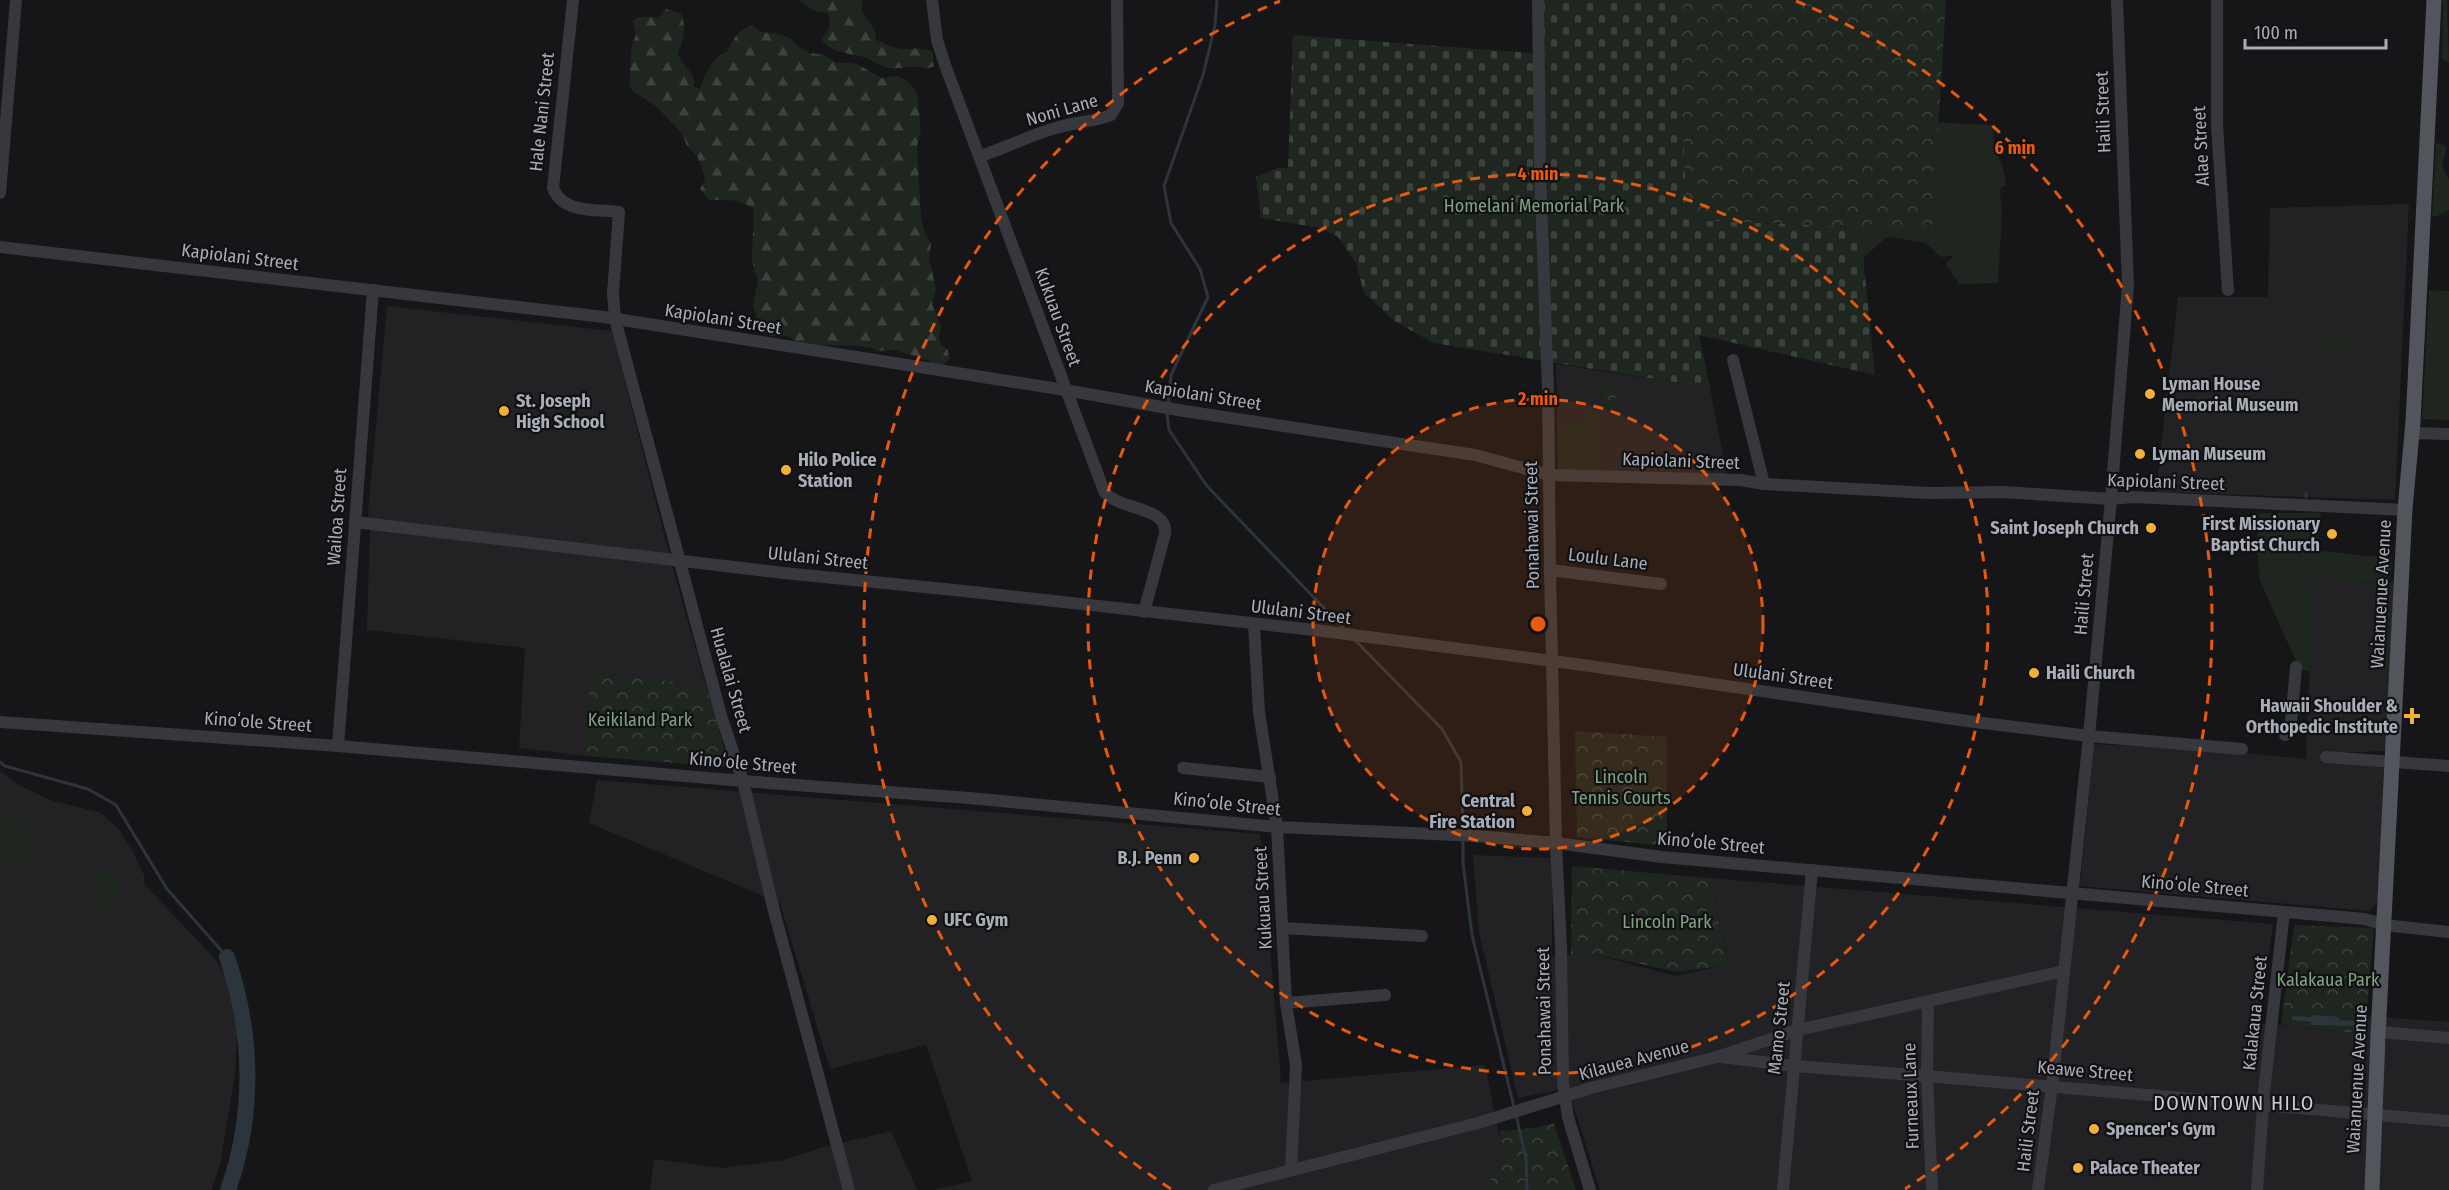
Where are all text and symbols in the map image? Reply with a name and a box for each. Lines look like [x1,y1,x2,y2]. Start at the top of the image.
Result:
scale bar [2245,12,2386,50]
text: 100 m [2254,22,2298,44]
street label: Hale Nani Street [525,51,559,173]
street label: Haili Street [2091,71,2115,153]
street label: Noni Lane [1024,89,1101,131]
street label: Alae Street [2188,105,2214,187]
text: 6 min [1995,137,2036,159]
text: 4 min [1518,163,1558,185]
park label: Homelani Memorial Park [1444,195,1625,217]
street label: Kapiolani Street [180,239,300,275]
street label: Kukuau Street [1030,265,1086,369]
street label: Kapiolani Street [663,299,783,339]
place label: Lyman House Memorial Museum [2162,373,2299,416]
street label: Kapiolani Street [1143,375,1263,415]
marker: Lyman House Memorial Museum [2143,387,2157,401]
text: 2 min [1517,388,1558,410]
place label: St. Joseph High School [516,390,604,433]
marker: St. Joseph High School [497,404,511,418]
place label: Lyman Museum [2152,443,2266,465]
marker: Lyman Museum [2133,447,2147,461]
street label: Kapiolani Street [1622,448,1740,474]
place label: Hilo Police Station [798,449,877,492]
street label: Ponahawai Street [1520,461,1544,589]
marker: Hilo Police Station [779,463,793,477]
street label: Wailoa Street [323,467,351,566]
street label: Kapiolani Street [2107,469,2225,495]
place label: First Missionary Baptist Church [2202,513,2320,556]
place label: Saint Joseph Church [1990,517,2139,539]
street label: Waianuenue Avenue [2366,519,2396,669]
marker: Saint Joseph Church [2144,521,2158,535]
marker: First Missionary Baptist Church [2325,527,2339,541]
street label: Ululani Street [767,542,869,574]
street label: Loulu Lane [1567,543,1649,575]
street label: Haili Street [2069,552,2099,636]
street label: Ululani Street [1250,595,1352,629]
centre of rings [1528,614,1548,634]
street label: Hualalai Street [705,625,757,735]
street label: Ululani Street [1732,658,1835,694]
place label: Haili Church [2046,662,2135,684]
marker: Haili Church [2027,666,2041,680]
place label: Hawaii Shoulder & Orthopedic Institute [2246,695,2399,738]
street label: Kinoʻole Street [203,707,313,737]
marker: Hawaii Shoulder & Orthopedic Institute [2403,707,2421,725]
park label: Keikiland Park [588,709,693,731]
street label: Kinoʻole Street [688,747,798,779]
park label: Lincoln Tennis Courts [1571,766,1671,809]
street label: Kinoʻole Street [1172,787,1282,821]
place label: Central Fire Station [1429,790,1515,833]
marker: Central Fire Station [1520,804,1534,818]
street label: Kinoʻole Street [1656,827,1766,859]
street label: Kukuau Street [1249,846,1277,950]
place label: B.J. Penn [1117,847,1182,869]
marker: B.J. Penn [1187,851,1201,865]
street label: Kinoʻole Street [2140,870,2250,902]
place label: UFC Gym [944,909,1008,931]
park label: Lincoln Park [1622,911,1712,933]
marker: UFC Gym [925,913,939,927]
street label: Ponahawai Street [1532,947,1556,1075]
street label: Kalakaua Street [2238,954,2272,1071]
park label: Kalakaua Park [2277,969,2380,991]
street label: Mamo Street [1763,980,1795,1076]
street label: Waianuenue Avenue [2342,1004,2372,1154]
street label: Kilauea Avenue [1577,1035,1691,1085]
street label: Furneaux Lane [1898,1042,1924,1150]
street label: Keawe Street [2036,1056,2134,1086]
street label: Haili Street [2012,1089,2044,1173]
district label: DOWNTOWN HILO [2153,1091,2315,1115]
place label: Spencer's Gym [2106,1118,2215,1140]
marker: Spencer's Gym [2087,1122,2101,1136]
place label: Palace Theater [2090,1157,2200,1179]
marker: Palace Theater [2071,1161,2085,1175]

